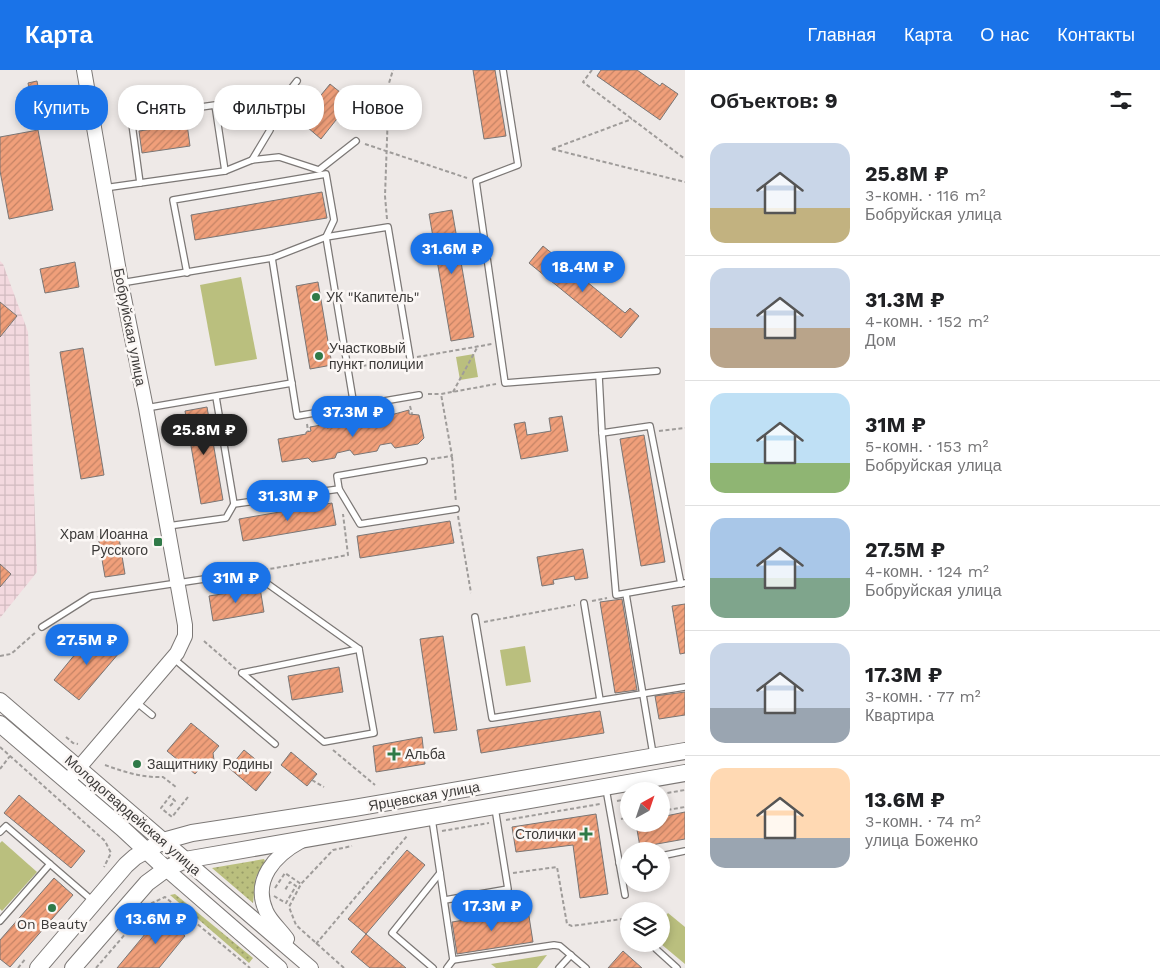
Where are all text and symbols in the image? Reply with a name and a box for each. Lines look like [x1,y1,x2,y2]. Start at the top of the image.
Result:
text: Карта [25,21,93,49]
text: Главная [807,24,876,45]
text: Карта [904,24,952,45]
text: О нас [980,24,1029,45]
text: Контакты [1057,24,1135,45]
chip: Купить [15,85,108,130]
chip: Снять [118,85,204,130]
chip: Фильтры [214,85,324,130]
chip: Новое [334,85,422,130]
icon: filters [1107,86,1135,114]
text: Объектов: 9 [710,88,838,113]
text: 25.8M ₽ [865,161,949,186]
icon: home [750,163,810,223]
text: 3-комн. · 116 m² [865,186,986,205]
text: Бобруйская улица [865,205,1002,224]
pin: 31.6M ₽ [406,232,498,275]
text: 31.6M ₽ [422,239,482,258]
pin: 18.4M ₽ [537,250,629,293]
text: 18.4M ₽ [552,257,614,276]
street label: Бобруйская улица [111,267,149,387]
text: 31.3M ₽ [865,287,945,312]
icon: home [750,288,810,348]
place label: УК "Капитель" [326,289,420,305]
marker: УК "Капитель" [310,291,322,303]
text: 4-комн. · 152 m² [865,312,989,331]
text: Дом [865,331,896,350]
place label: Участковый пункт полиции [329,340,424,372]
marker: Участковый пункт полиции [313,350,325,362]
pin: 37.3M ₽ [307,396,399,438]
text: 37.3M ₽ [322,402,384,421]
text: 31M ₽ [865,412,926,437]
icon: home [750,413,810,473]
pin: 25.8M ₽ [158,414,250,456]
text: 25.8M ₽ [172,420,236,439]
text: 5-комн. · 153 m² [865,437,988,456]
text: Бобруйская улица [865,456,1002,475]
pin: 31.3M ₽ [242,480,334,522]
text: 31.3M ₽ [258,486,318,505]
place label: Храм Иоанна Русского [60,526,148,558]
marker: Храм Иоанна Русского [152,536,164,548]
text: 27.5M ₽ [865,537,945,562]
icon: home [750,538,810,598]
pin: 31M ₽ [201,562,271,604]
text: 4-комн. · 124 m² [865,562,989,581]
text: 31M ₽ [213,568,259,587]
text: Бобруйская улица [865,581,1002,600]
pin: 27.5M ₽ [41,624,133,666]
text: 27.5M ₽ [56,630,118,649]
text: 17.3M ₽ [865,662,942,687]
icon: home [750,663,810,723]
text: 3-комн. · 77 m² [865,687,981,706]
text: Квартира [865,706,934,725]
place label: Альба [405,746,445,762]
marker: Альба [387,747,401,761]
street label: Молодогвардейская улица [62,752,204,878]
place label: Защитнику Родины [147,756,273,772]
marker: Защитнику Родины [131,758,143,770]
street label: Ярцевская улица [367,778,481,814]
north arrow [620,782,670,832]
map controls [620,782,670,952]
text: 13.6M ₽ [865,787,945,812]
icon: home [750,788,810,848]
text: 3-комн. · 74 m² [865,812,981,831]
place label: Столички [515,826,576,842]
marker: Столички [580,828,592,840]
text: улица Боженко [865,831,978,850]
button: locate [620,842,670,892]
pin: 17.3M ₽ [446,890,538,932]
text: 17.3M ₽ [463,896,522,915]
marker: On Beauty [46,902,58,914]
pin: 13.6M ₽ [110,902,202,945]
button: layers [620,902,670,952]
text: 13.6M ₽ [126,909,186,928]
place label: On Beauty [17,916,88,932]

